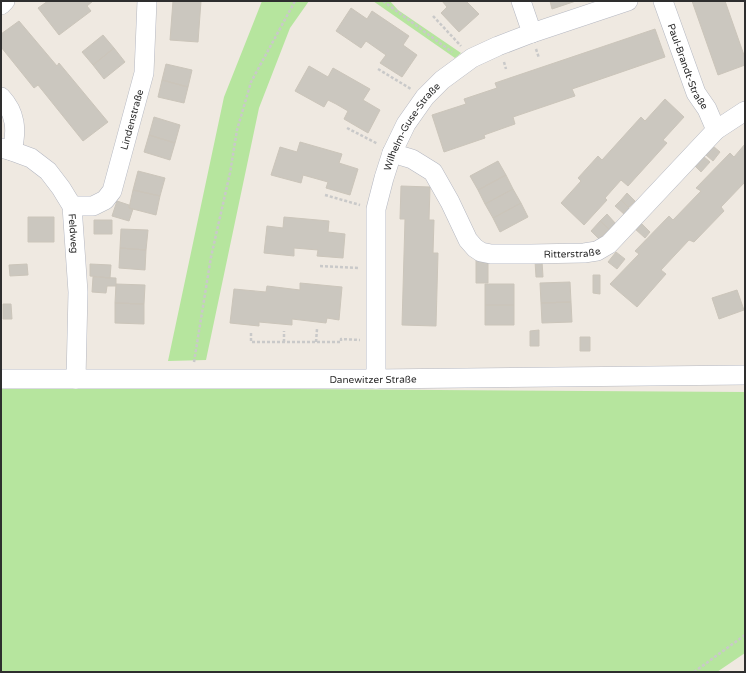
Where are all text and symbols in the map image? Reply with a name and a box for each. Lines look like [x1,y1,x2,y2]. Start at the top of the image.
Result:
street label: Paul-Brandt-Straße [665,22,711,112]
street label: Wilhelm-Guse-Straße [382,80,443,172]
street label: Lindenstraße [118,88,146,151]
street label: Feldweg [66,213,80,254]
street label: Ritterstraße [543,245,603,261]
street label: Danewitzer Straße [329,374,417,386]

